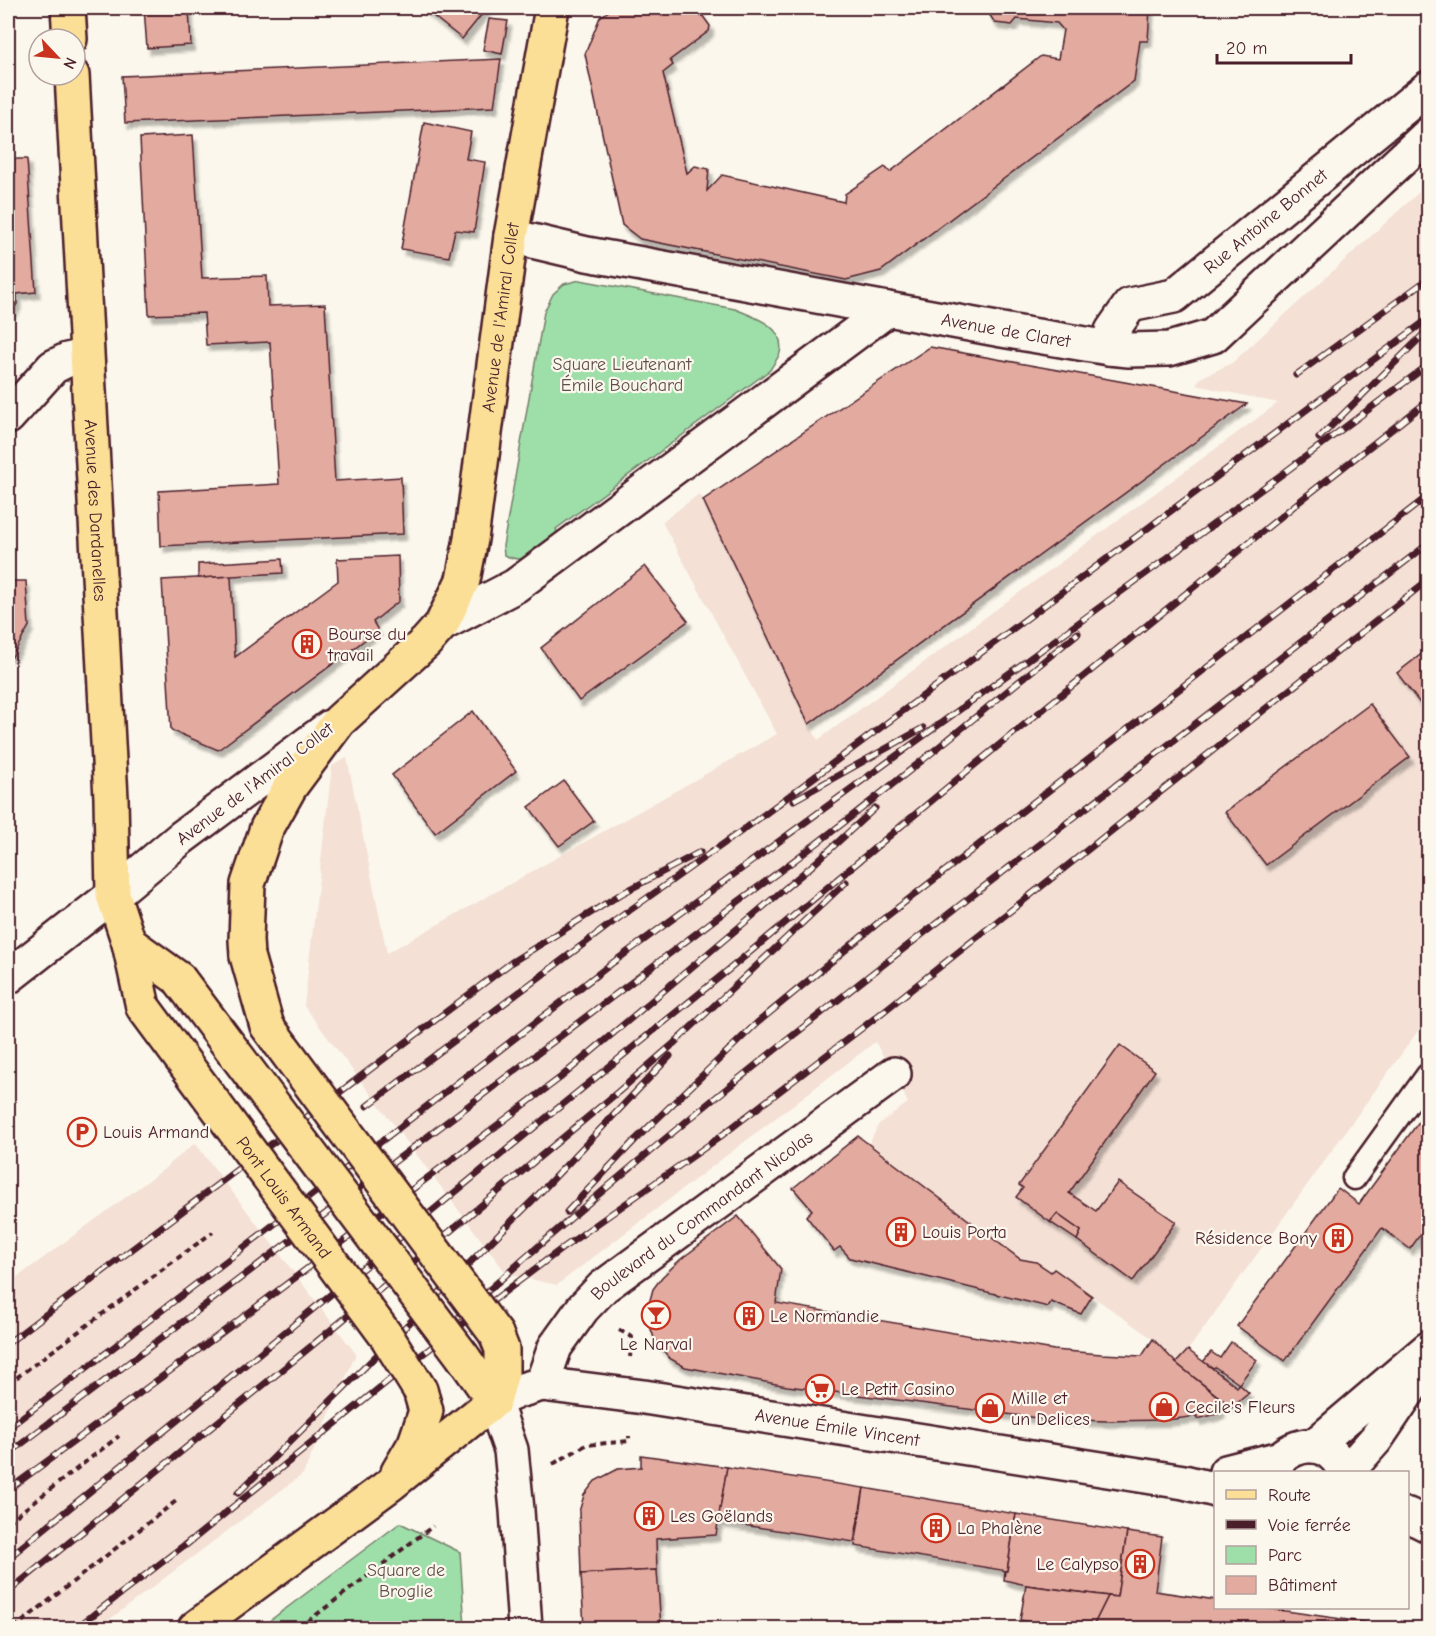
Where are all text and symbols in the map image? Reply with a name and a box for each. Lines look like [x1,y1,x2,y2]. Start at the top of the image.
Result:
north arrow [27,27,87,87]
scale bar [1217,27,1350,65]
text: 20 m [1226,38,1267,59]
text: N [59,55,80,72]
street label: Rue Antoine Bonnet [1199,164,1332,278]
street label: Avenue de l'Amiral Collet [477,220,524,414]
street label: Avenue de Claret [940,309,1073,352]
park label: Square Lieutenant Émile Bouchard [553,354,692,396]
street label: Avenue des Dardanelles [80,419,111,602]
place label: Bourse du travail [327,624,406,666]
building icon: Bourse du travail [291,628,323,660]
street label: Avenue de l'Amiral Collet [172,718,338,850]
parking icon: Louis Armand [66,1116,98,1148]
place label: Louis Armand [103,1122,209,1143]
street label: Boulevard du Commandant Nicolas [586,1127,817,1304]
street label: Pont Louis Armand [232,1132,336,1263]
building icon: Louis Porta [885,1216,917,1248]
place label: Louis Porta [922,1222,1007,1243]
building icon: Résidence Bony [1322,1222,1354,1254]
place label: Résidence Bony [1195,1228,1318,1249]
bar icon: Le Narval [640,1299,672,1331]
building icon: Le Normandie [733,1300,765,1332]
place label: Le Normandie [770,1306,879,1327]
place label: Le Narval [620,1334,692,1355]
supermarket icon: Le Petit Casino [804,1373,836,1405]
place label: Le Petit Casino [841,1379,955,1400]
place label: Mille et un Delices [1011,1388,1090,1430]
shop icon: Cecile's Fleurs [1148,1391,1180,1423]
shop icon: Mille et un Delices [974,1392,1006,1424]
place label: Cecile's Fleurs [1185,1397,1295,1418]
street label: Avenue Émile Vincent [754,1404,922,1451]
legend [1214,1471,1409,1609]
text: Route [1268,1485,1311,1506]
building icon: Les Goëlands [633,1500,665,1532]
place label: Les Goëlands [670,1506,773,1527]
building icon: La Phalène [920,1512,952,1544]
text: Voie ferrée [1268,1515,1351,1536]
place label: La Phalène [957,1518,1042,1539]
text: Parc [1268,1545,1302,1566]
building icon: Le Calypso [1124,1548,1156,1580]
place label: Le Calypso [1037,1554,1119,1575]
park label: Square de Broglie [367,1560,445,1602]
text: Bâtiment [1268,1575,1338,1596]

